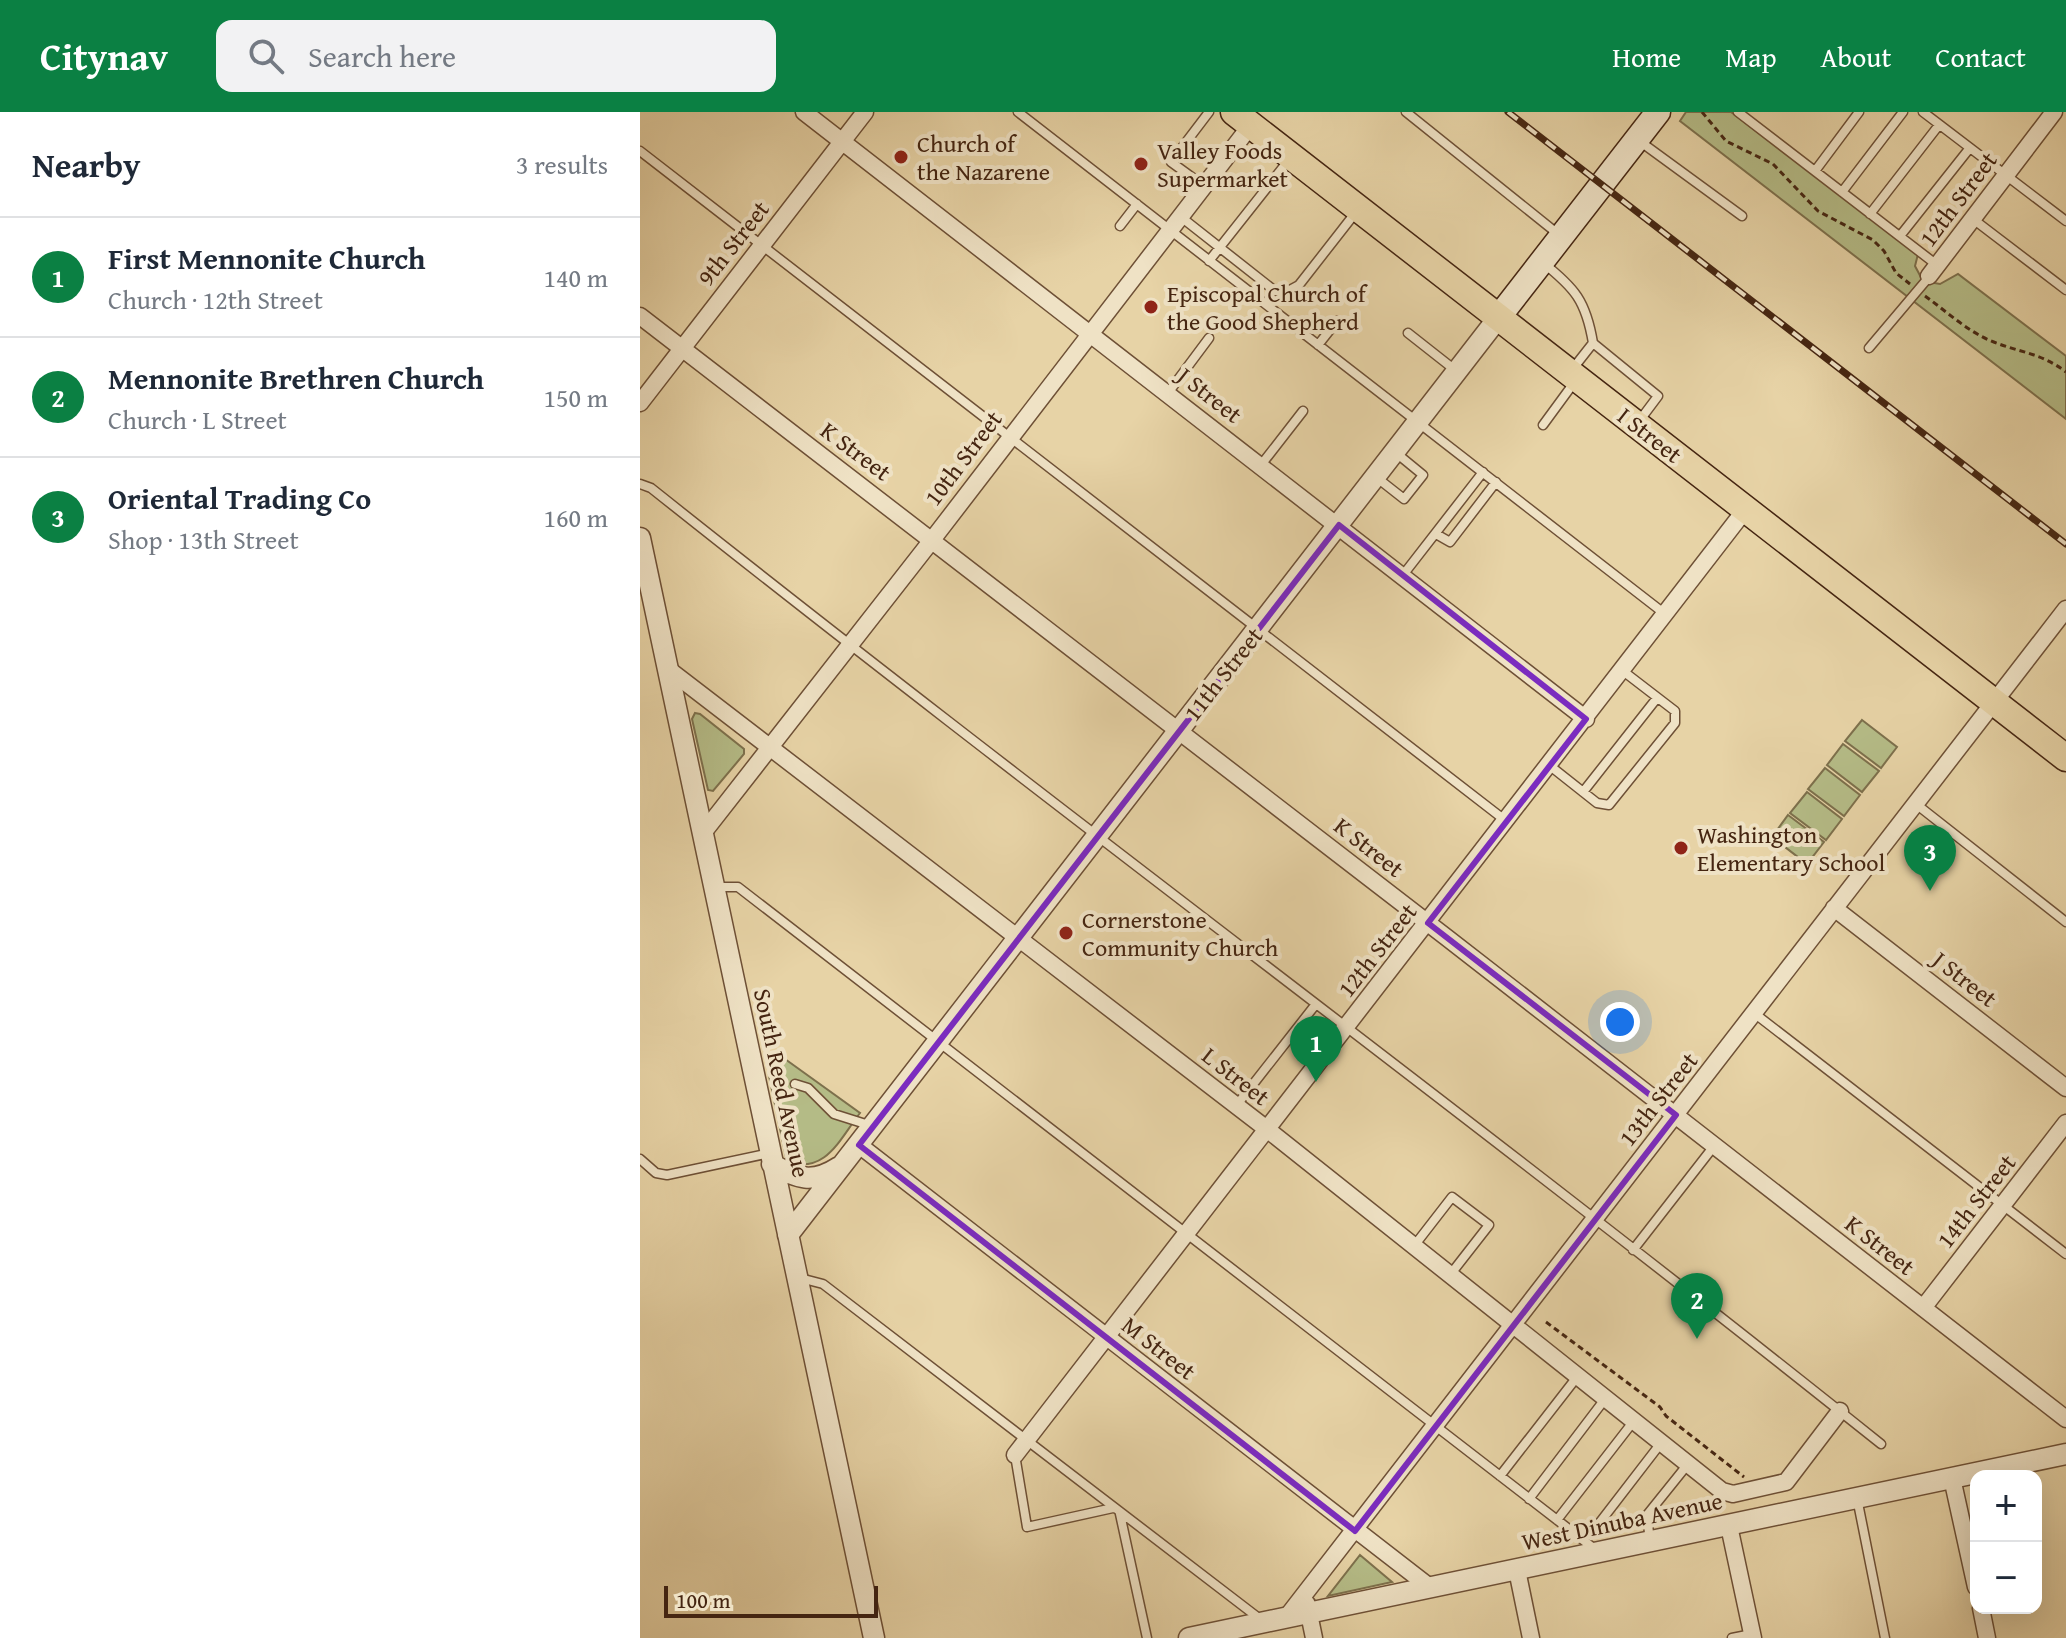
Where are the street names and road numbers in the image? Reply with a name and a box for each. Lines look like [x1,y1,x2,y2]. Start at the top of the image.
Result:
street label: 12th Street [1911,144,2006,254]
street label: 9th Street [689,193,778,293]
street label: J Street [1168,357,1250,432]
street label: I Street [1610,399,1690,472]
street label: 10th Street [916,403,1011,513]
street label: K Street [813,413,899,489]
street label: 11th Street [1175,619,1271,729]
street label: K Street [1327,809,1412,886]
street label: 12th Street [1329,895,1425,1005]
street label: J Street [1923,941,2005,1016]
street label: South Reed Avenue [745,985,819,1181]
street label: L Street [1195,1038,1278,1114]
street label: 13th Street [1610,1044,1706,1154]
street label: 14th Street [1928,1146,2024,1256]
street label: K Street [1838,1207,1923,1284]
street label: M Street [1114,1308,1204,1388]
street label: West Dinuba Avenue [1518,1483,1726,1559]

